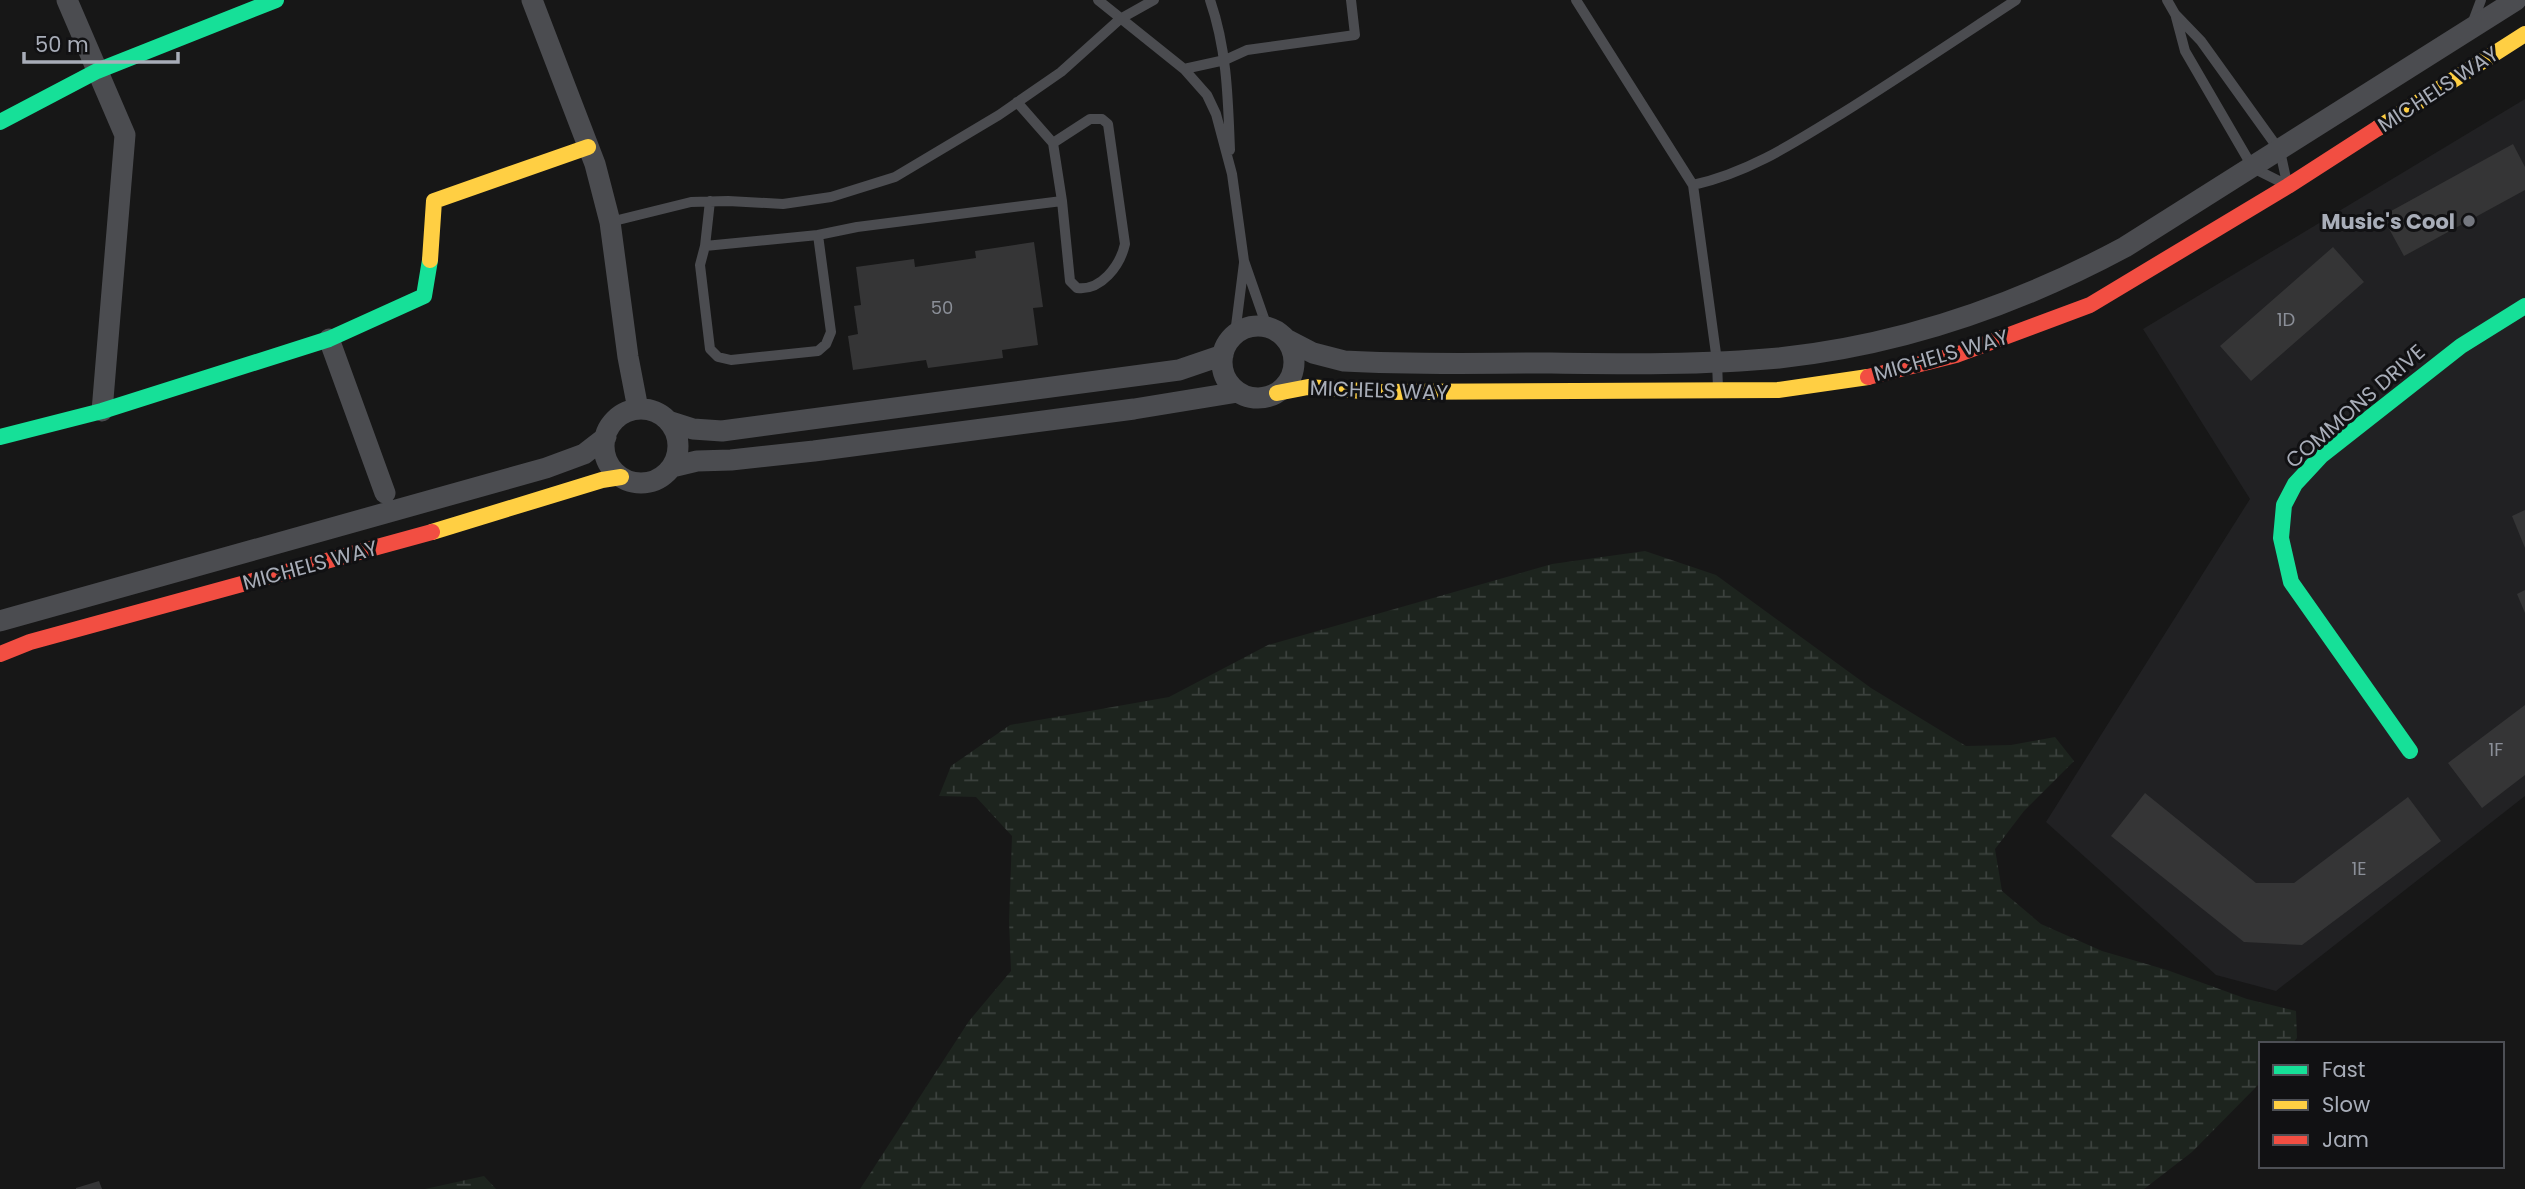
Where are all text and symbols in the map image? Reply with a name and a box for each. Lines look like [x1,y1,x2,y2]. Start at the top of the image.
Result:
scale bar [24,21,178,65]
text: 50 m [35,30,89,59]
street label: MICHELS WAY [2372,39,2504,139]
place label: Music's Cool [2321,207,2455,236]
marker: Music's Cool [2461,213,2477,229]
house number: 50 [931,295,953,320]
house number: 1D [2277,307,2295,332]
street label: MICHELS WAY [1870,322,2012,388]
street label: COMMONS DRIVE [2279,337,2431,475]
street label: MICHELS WAY [1309,373,1449,407]
street label: MICHELS WAY [239,533,381,597]
house number: 1F [2489,737,2503,762]
house number: 1E [2352,856,2367,881]
legend [2259,1042,2504,1168]
text: Fast [2322,1055,2365,1084]
text: Slow [2322,1090,2370,1119]
text: Jam [2322,1125,2369,1154]

